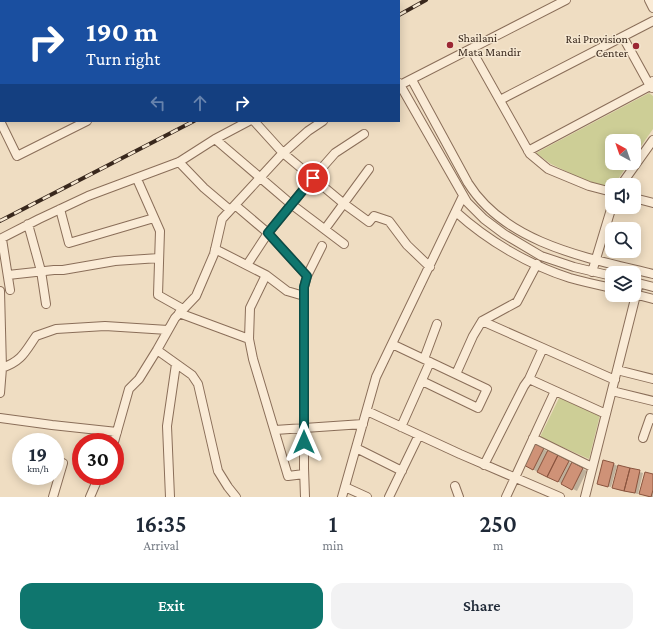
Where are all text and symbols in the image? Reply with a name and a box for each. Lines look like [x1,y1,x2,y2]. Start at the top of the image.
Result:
icon: right [20,16,72,68]
text: 190 m [86,16,158,47]
place label: Shailani Mata Mandir [458,31,522,59]
place label: Rai Provision Center [566,32,629,60]
marker: Shailani Mata Mandir [445,40,455,50]
marker: Rai Provision Center [631,41,641,51]
text: Turn right [86,49,160,69]
icon: left [147,92,169,114]
icon: ahead [189,92,211,114]
icon: right [231,92,253,114]
north arrow [605,134,641,170]
map controls [605,134,641,302]
pin [296,161,330,195]
icon: arrive [302,167,324,189]
button: sound [605,178,641,214]
button: search [605,222,641,258]
button: layers [605,266,641,302]
position arrow [283,421,325,463]
speed limit sign: 30 [72,433,124,485]
text: 19 [29,443,47,465]
text: km/h [27,463,49,474]
text: 16:35 [136,510,187,537]
text: 1 [329,510,337,537]
text: 250 [479,510,517,537]
text: Arrival [144,538,179,553]
text: min [323,538,343,553]
text: m [493,538,503,553]
button: Exit [20,583,323,629]
button: Share [331,583,633,629]

